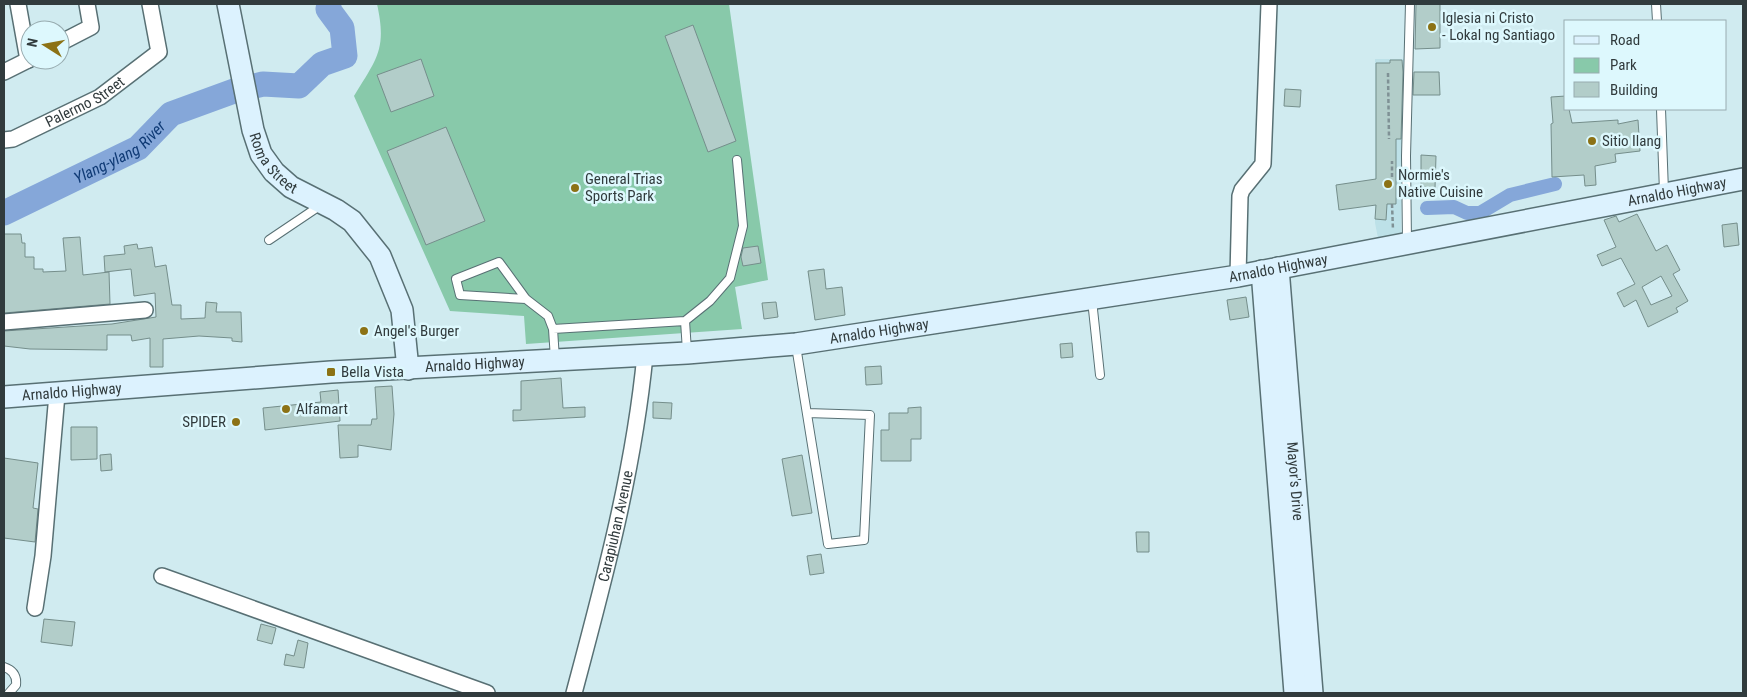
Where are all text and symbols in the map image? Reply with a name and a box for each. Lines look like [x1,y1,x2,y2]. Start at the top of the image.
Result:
place label: Iglesia ni Cristo - Lokal ng Santiago [1442,9,1555,44]
north arrow [20,20,70,70]
legend [1564,20,1727,110]
marker: Iglesia ni Cristo - Lokal ng Santiago [1426,21,1438,33]
text: Road [1610,31,1640,49]
text: N [24,37,41,48]
text: Park [1610,56,1637,74]
street label: Palermo Street [42,73,128,131]
text: Building [1610,81,1658,99]
water label: Ylang-ylang River [71,116,170,188]
street label: Roma Street [245,130,300,198]
place label: Sitio Ilang [1602,132,1661,150]
marker: Sitio Ilang [1586,135,1598,147]
place label: Normie's Native Cuisine [1398,166,1483,201]
place label: General Trias Sports Park [585,170,663,205]
street label: Arnaldo Highway [1626,173,1728,210]
marker: Normie's Native Cuisine [1382,178,1394,190]
marker: General Trias Sports Park [569,182,581,194]
street label: Arnaldo Highway [1228,250,1329,286]
street label: Arnaldo Highway [828,315,930,348]
place label: Angel's Burger [374,322,459,340]
marker: Angel's Burger [358,325,370,337]
street label: Arnaldo Highway [424,353,525,376]
place label: Bella Vista [341,363,404,381]
marker: Bella Vista [325,366,337,378]
street label: Arnaldo Highway [21,379,122,405]
place label: Alfamart [296,400,348,418]
marker: Alfamart [280,403,292,415]
place label: SPIDER [182,413,226,431]
marker: SPIDER [230,416,242,428]
street label: Mayor's Drive [1283,441,1307,521]
street label: Carapiuhan Avenue [594,469,637,584]

